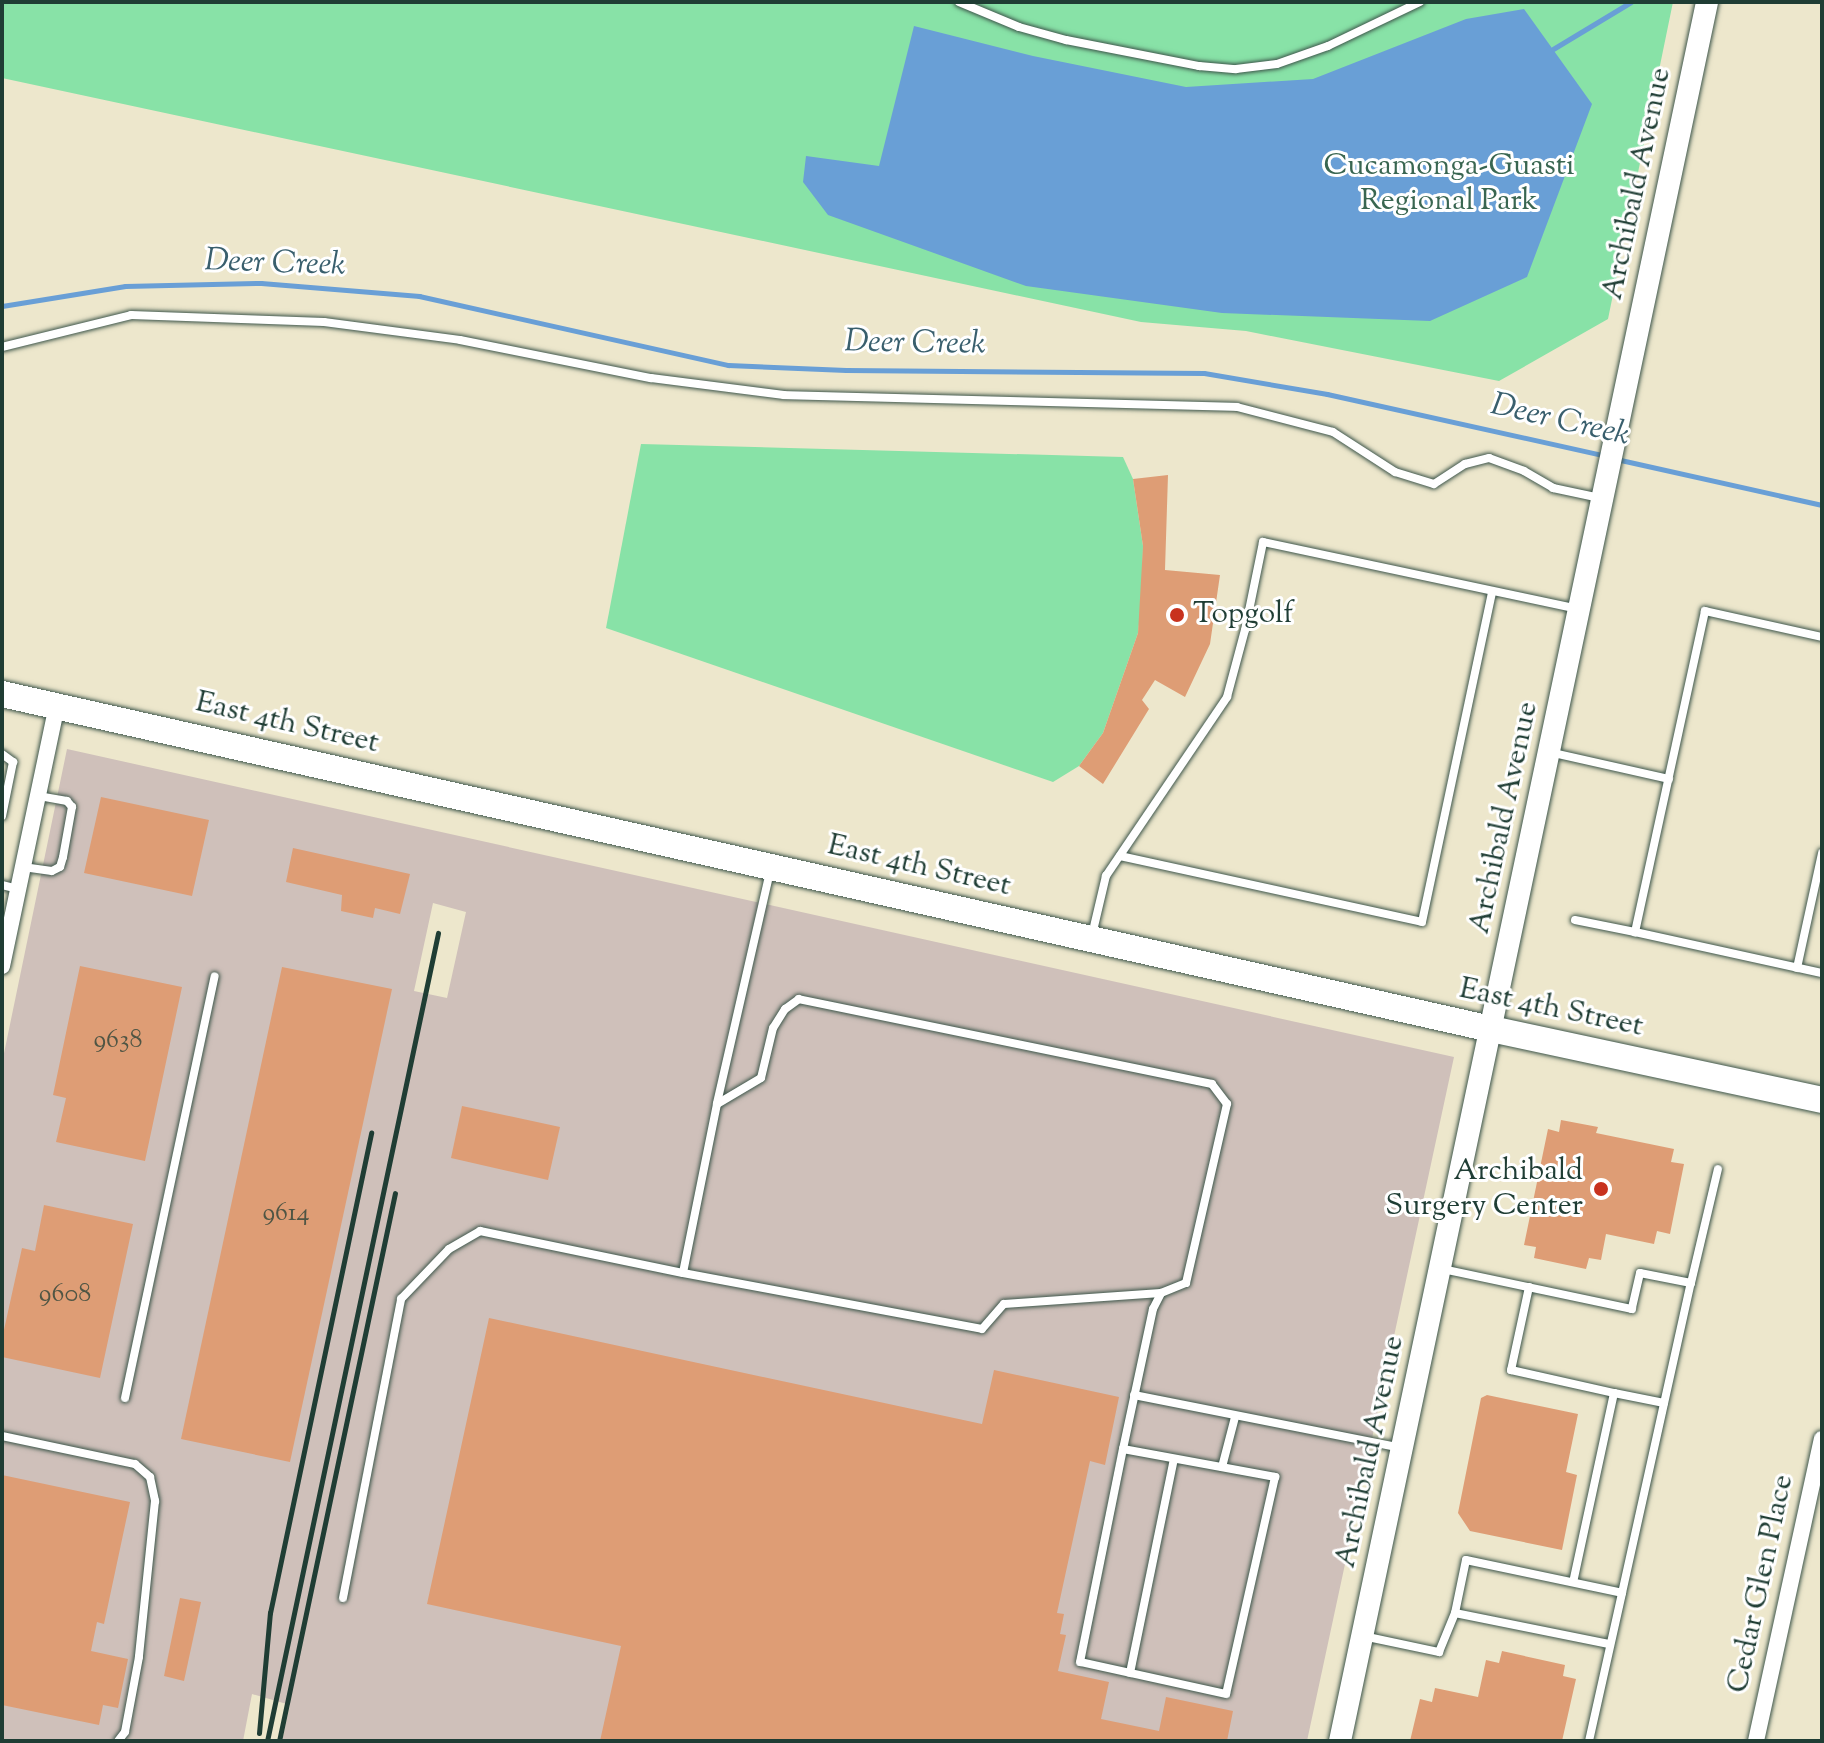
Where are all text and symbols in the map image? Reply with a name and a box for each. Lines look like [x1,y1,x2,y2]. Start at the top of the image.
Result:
street label: Archibald Avenue [1596,65,1680,303]
park label: Cucamonga-Guasti Regional Park [1323,149,1575,220]
water label: Deer Creek [204,242,346,286]
water label: Deer Creek [844,324,986,364]
water label: Deer Creek [1487,386,1633,456]
place label: Topgolf [1193,597,1294,633]
marker: Topgolf [1168,606,1186,624]
street label: East 4th Street [192,685,382,763]
street label: Archibald Avenue [1463,699,1547,937]
street label: East 4th Street [824,828,1014,906]
street label: East 4th Street [1456,972,1646,1046]
house number: 9638 [93,1025,143,1057]
place label: Archibald Surgery Center [1385,1154,1583,1224]
marker: Archibald Surgery Center [1590,1178,1612,1200]
house number: 9614 [262,1198,310,1230]
house number: 9608 [39,1279,91,1311]
street label: Archibald Avenue [1329,1333,1413,1571]
street label: Cedar Glen Place [1721,1472,1803,1696]

